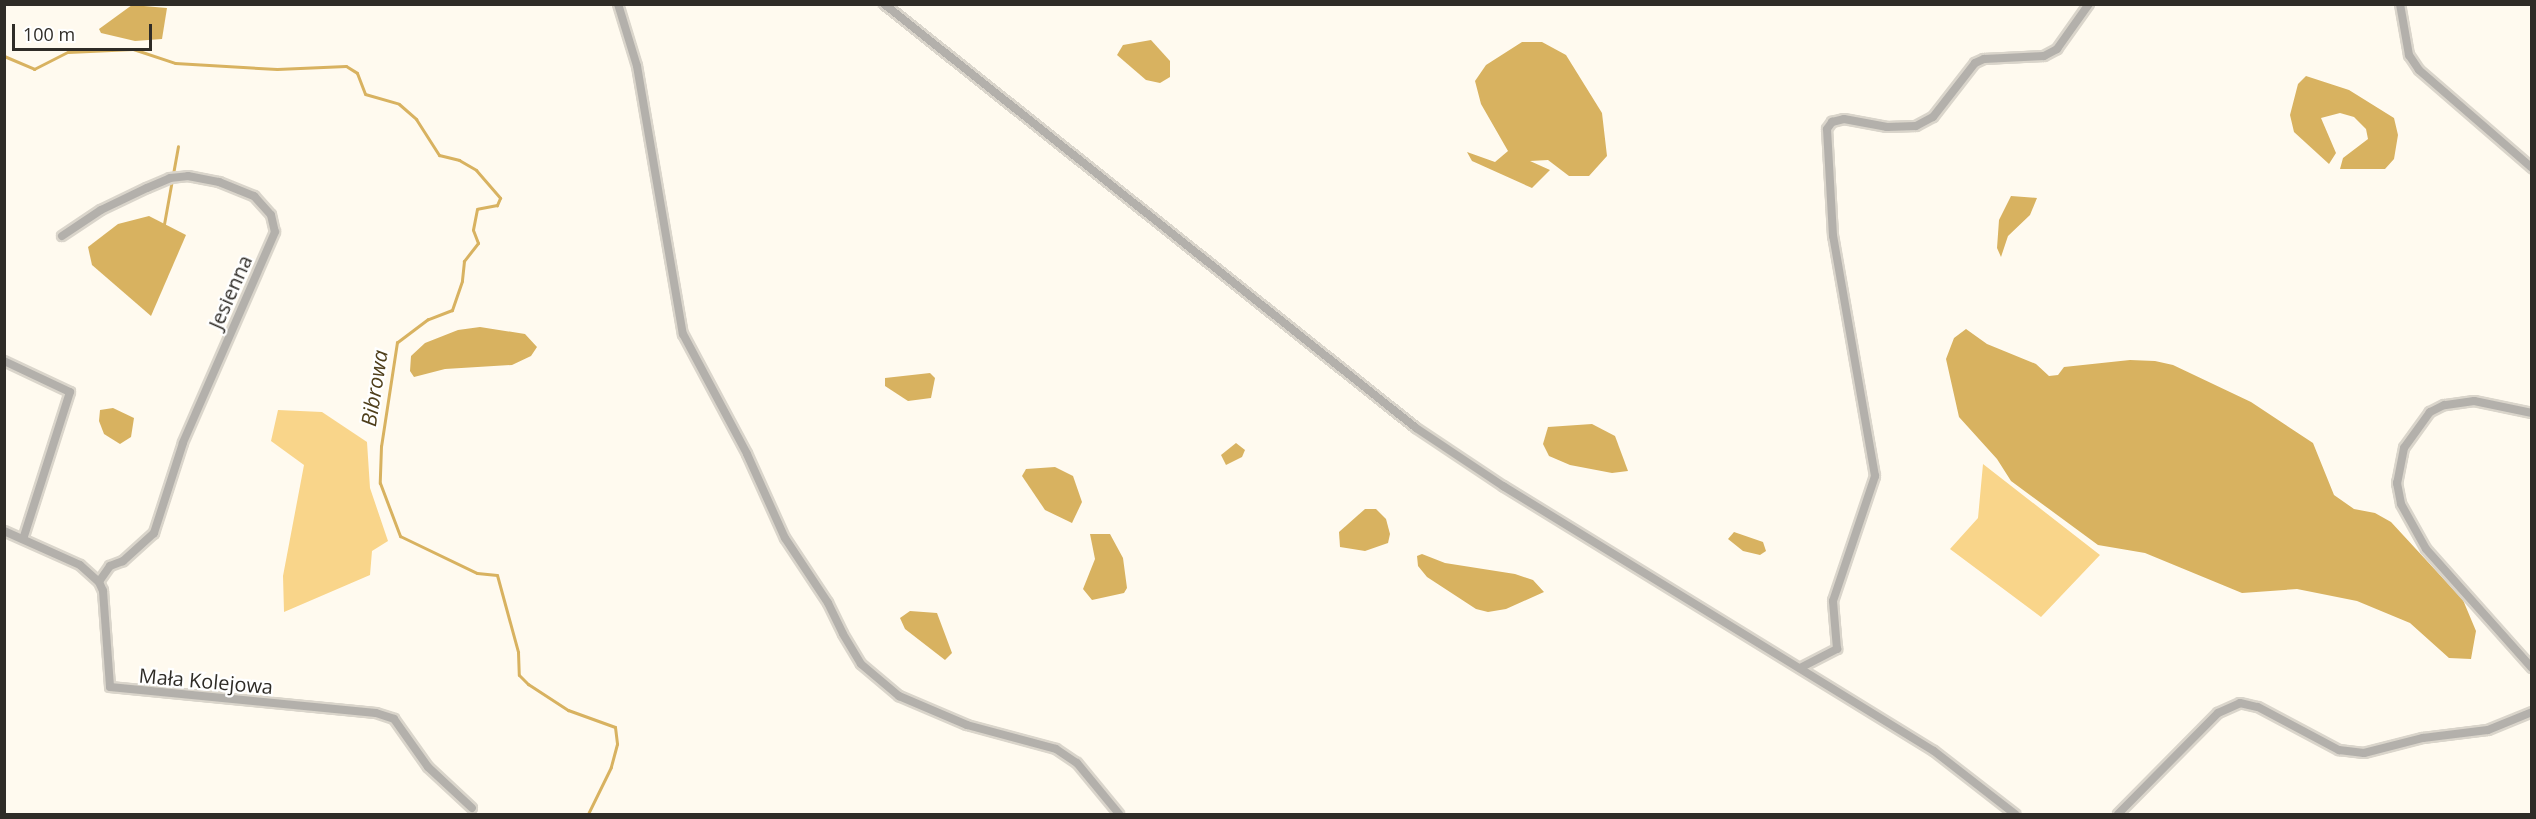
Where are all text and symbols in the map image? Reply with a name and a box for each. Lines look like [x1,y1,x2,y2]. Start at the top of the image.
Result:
scale bar [15,12,154,50]
text: 100 m [23,22,75,46]
street label: Jesienna [203,251,257,333]
water label: Bibrowa [356,348,392,428]
street label: Mała Kolejowa [138,663,274,699]

